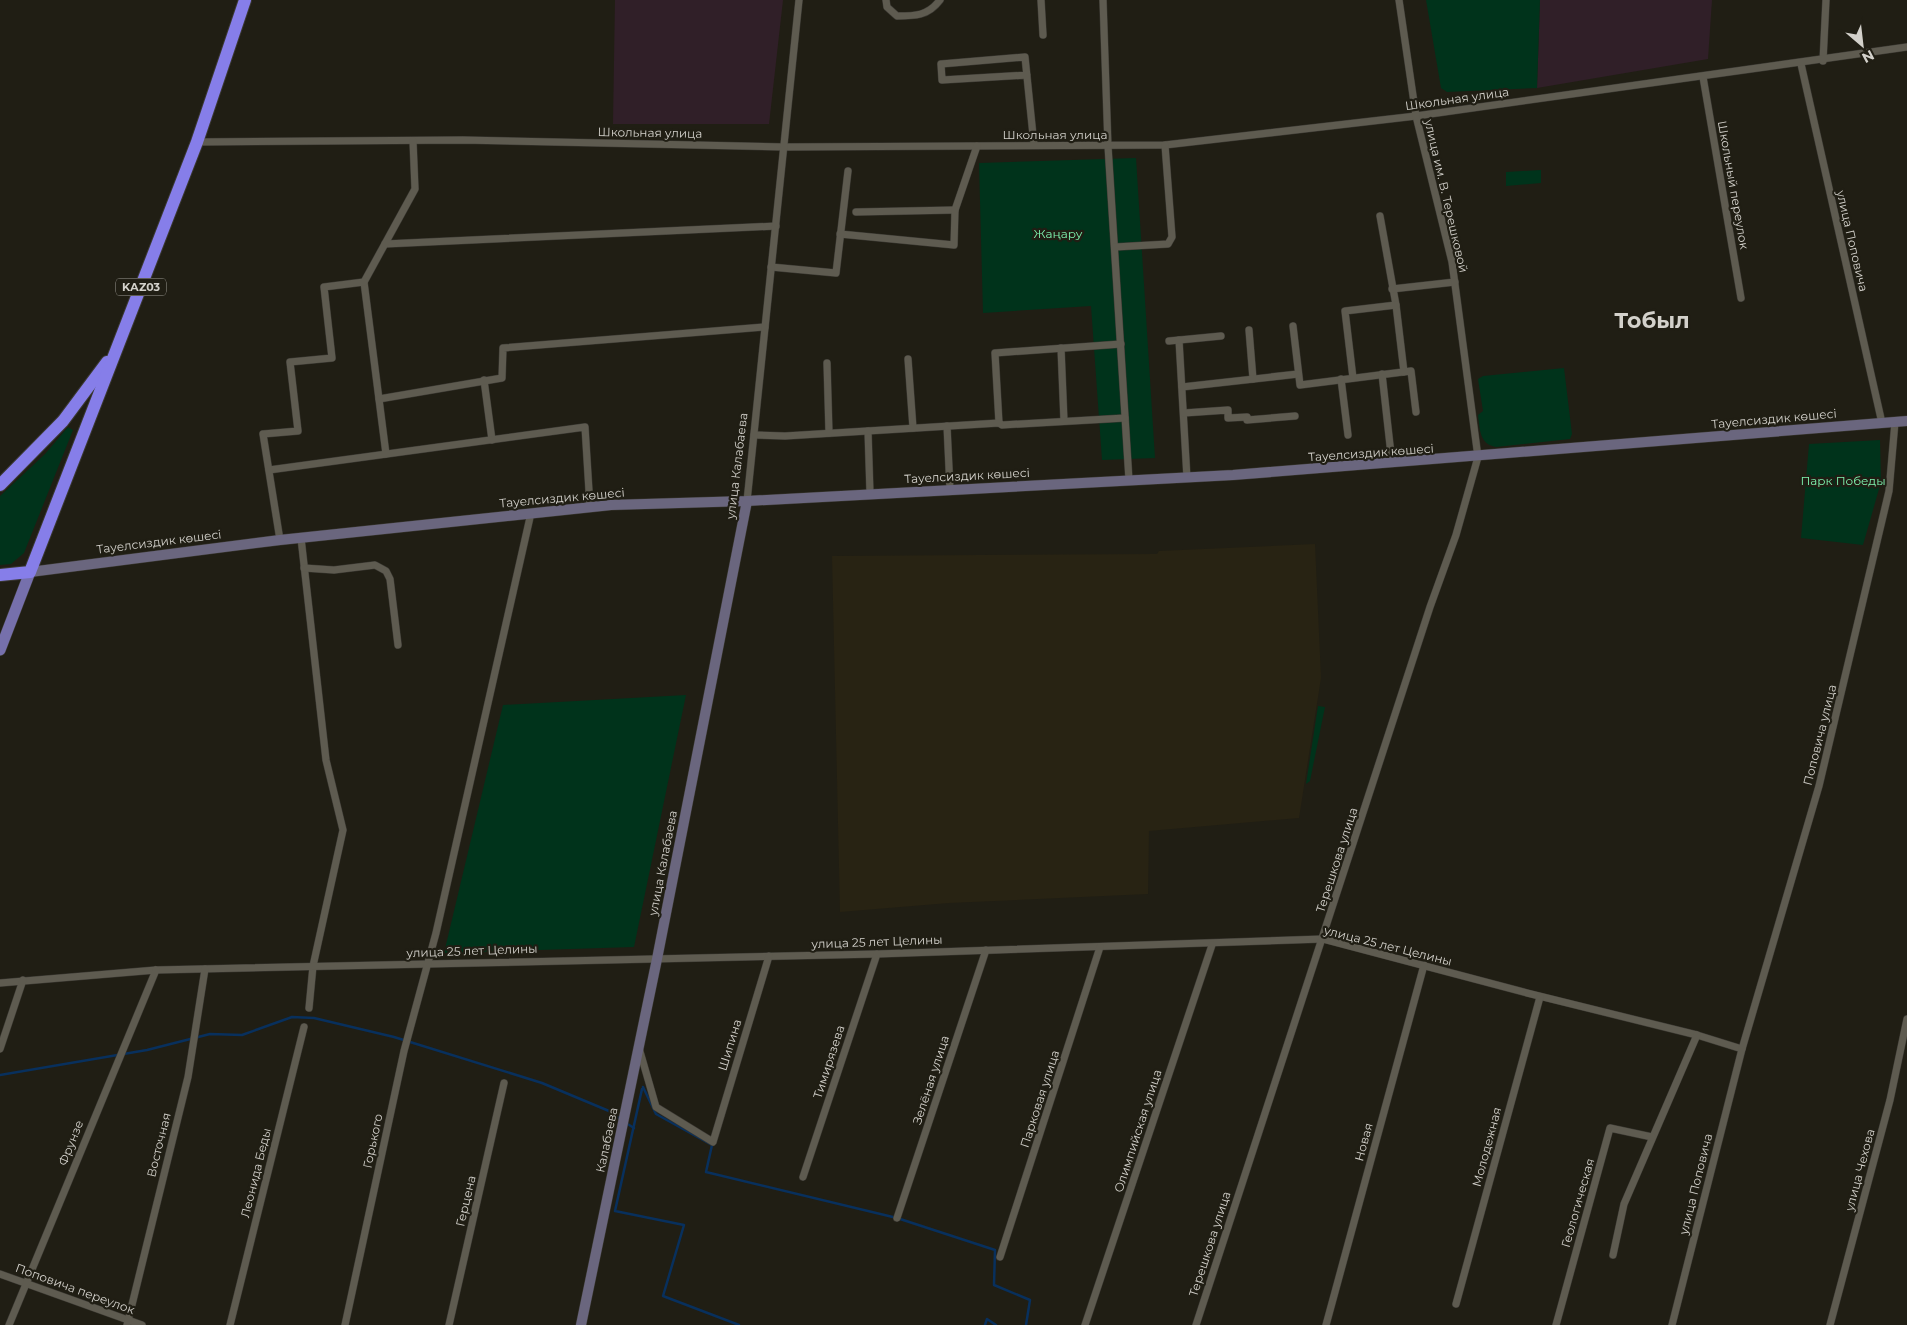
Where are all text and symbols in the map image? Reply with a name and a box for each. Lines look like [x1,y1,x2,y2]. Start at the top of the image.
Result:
north arrow [1837,20,1887,70]
text: N [1859,46,1877,67]
street label: Школьная улица [1404,84,1510,113]
street label: улица им. В. Терешковой [1421,117,1471,274]
street label: Школьный переулок [1715,119,1752,250]
street label: Школьная улица [597,124,703,141]
street label: Школьная улица [1003,127,1107,142]
street label: улица Поповича [1833,188,1871,293]
park label: Жаңару [1034,226,1083,241]
road number: KАZ03 [116,278,166,296]
district label: Тобыл [1614,307,1690,334]
street label: Тауелсиздик көшесі [1711,406,1837,431]
street label: улица Калабаева [722,412,750,521]
street label: Тауелсиздик көшесі [1308,441,1434,464]
street label: Тауелсиздик көшесі [904,465,1030,486]
park label: Парк Победы [1800,473,1886,488]
street label: Тауелсиздик көшесі [499,485,625,510]
street label: Тауелсиздик көшесі [96,526,222,557]
street label: Поповича улица [1800,683,1839,787]
street label: Терешкова улица [1312,805,1361,914]
street label: улица Калабаева [645,809,680,918]
street label: улица 25 лет Целины [1322,922,1454,969]
street label: улица 25 лет Целины [810,932,943,951]
street label: улица 25 лет Целины [405,941,538,960]
street label: Шипина [715,1017,744,1072]
street label: Тимирязева [810,1023,847,1100]
street label: Зелёная улица [909,1033,952,1126]
street label: Парковая улица [1017,1048,1062,1150]
street label: Олимпийская улица [1111,1067,1165,1194]
street label: Молодежная [1469,1105,1504,1188]
street label: Калабаева [592,1106,621,1174]
street label: Восточная [143,1111,174,1179]
street label: Горького [359,1112,386,1170]
street label: Фрунзе [55,1118,86,1168]
street label: Новая [1351,1121,1376,1163]
street label: Леонида Беды [237,1126,274,1219]
street label: улица Чехова [1841,1127,1878,1214]
street label: улица Поповича [1675,1132,1715,1237]
street label: Геологическая [1558,1157,1597,1249]
street label: Герцена [452,1174,479,1228]
street label: Терешкова улица [1185,1189,1234,1298]
street label: Поповича переулок [14,1260,137,1317]

